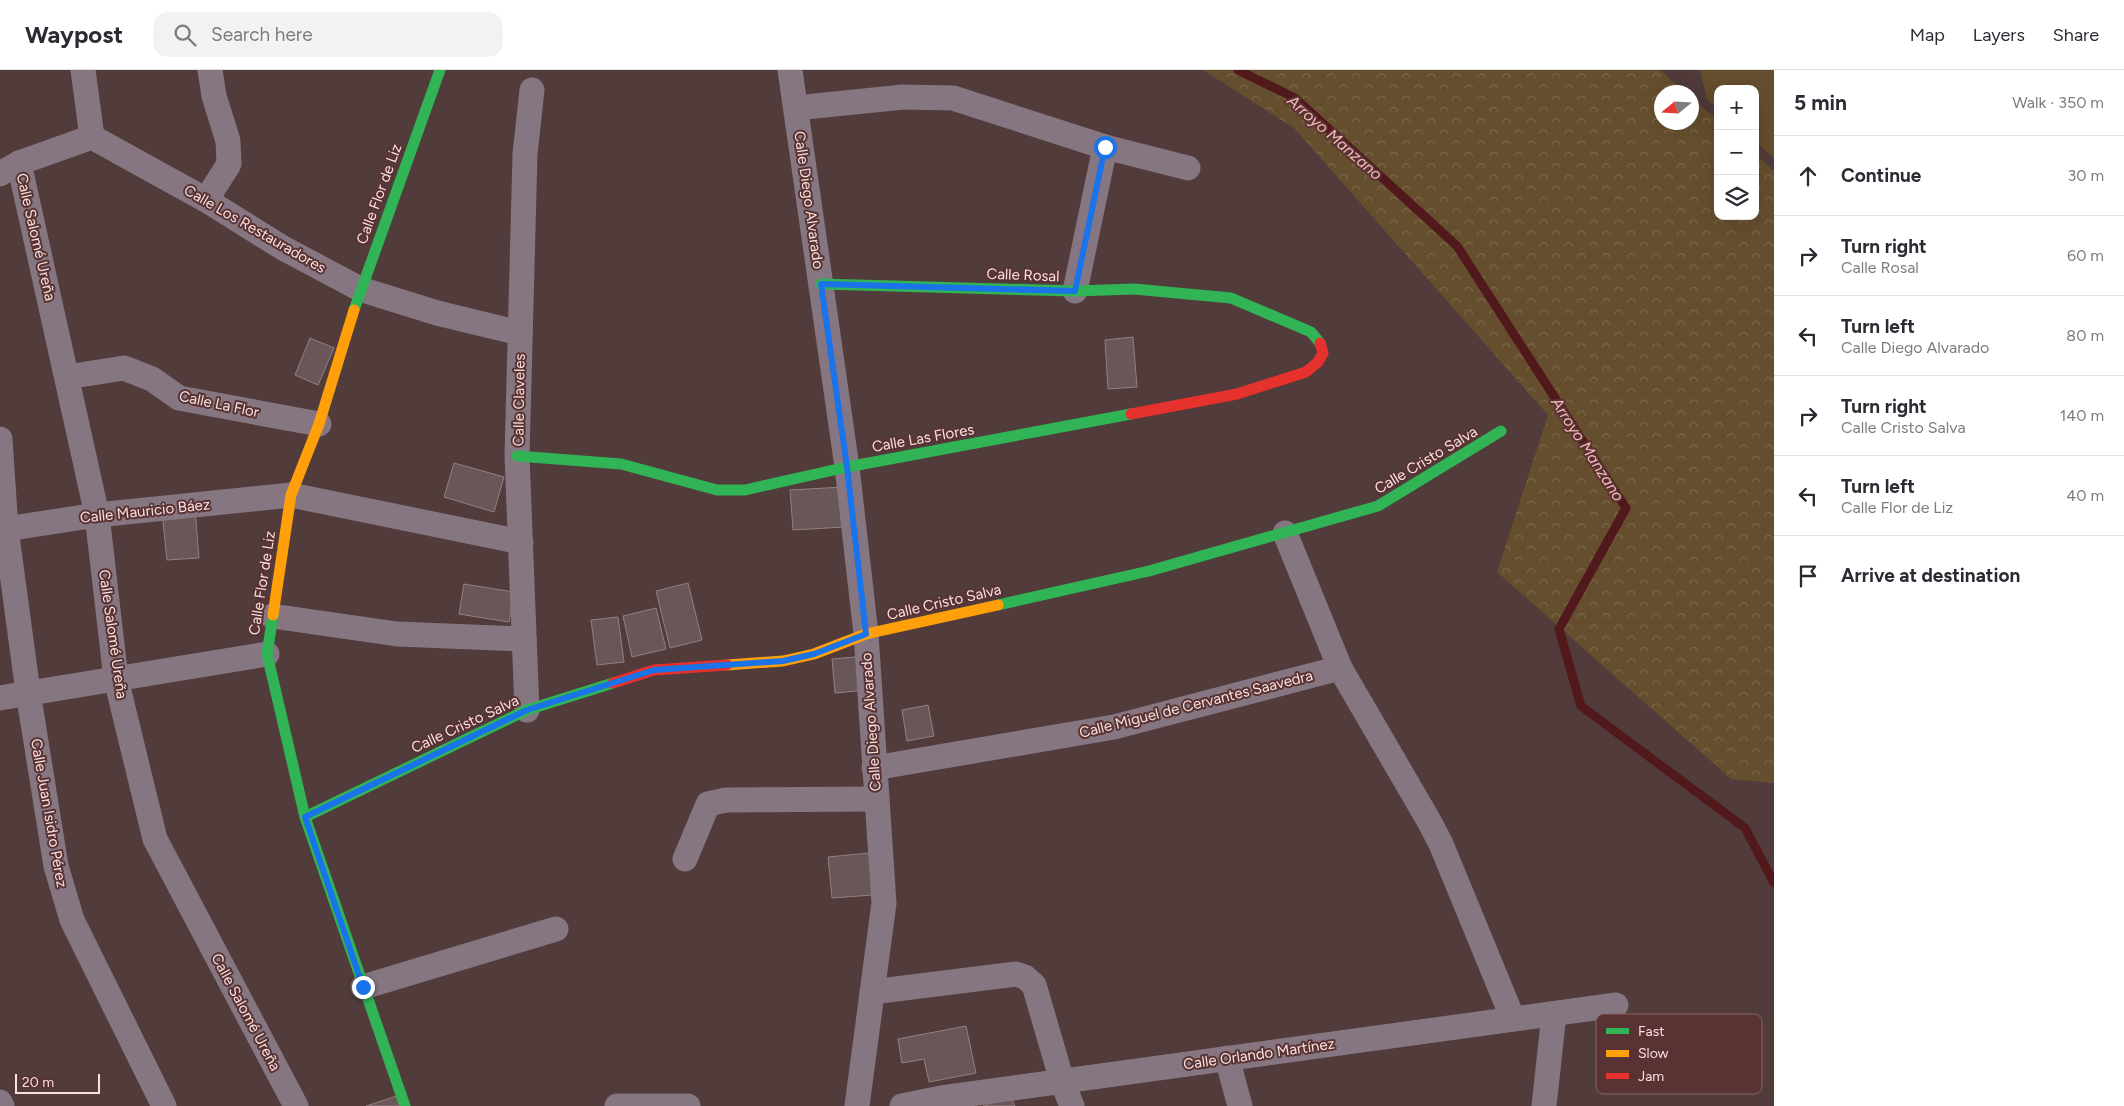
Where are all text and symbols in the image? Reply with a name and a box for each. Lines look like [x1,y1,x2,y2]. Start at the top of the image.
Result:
search box [153,12,503,57]
text: Waypost [25,20,123,49]
icon: search [171,21,199,49]
text: Search here [211,23,313,46]
text: Map [1910,24,1945,46]
text: Layers [1973,24,2025,46]
text: Share [2053,24,2099,46]
north arrow [1654,85,1699,130]
map controls [1714,85,1759,220]
button: + [1714,85,1759,130]
water label: Arroyo Manzano [1283,90,1386,184]
text: 5 min [1794,90,1847,115]
text: Walk · 350 m [2012,93,2104,112]
street label: Calle Diego Alvarado [790,130,828,270]
button: − [1714,130,1759,175]
route start [1094,136,1117,159]
street label: Calle Flor de Liz [353,141,405,247]
icon: ahead [1794,162,1822,190]
text: Continue [1841,164,1921,187]
text: 30 m [2067,166,2104,185]
street label: Calle Salomé Ureña [13,171,59,303]
button: layers [1714,175,1759,220]
street label: Calle Los Restauradores [181,181,329,277]
text: Turn right [1841,235,1927,258]
icon: right [1794,242,1822,270]
text: 60 m [2067,246,2104,265]
text: Calle Rosal [1841,258,1919,277]
street label: Calle Rosal [986,265,1060,285]
text: Turn left [1841,315,1915,338]
icon: left [1794,322,1822,350]
text: 80 m [2066,326,2104,345]
text: Calle Diego Alvarado [1841,338,1989,357]
street label: Calle Claveles [509,353,529,447]
street label: Calle La Flor [177,387,261,421]
water label: Arroyo Manzano [1546,393,1628,505]
text: Turn right [1841,395,1927,418]
icon: right [1794,402,1822,430]
text: 140 m [2060,406,2104,425]
text: Calle Cristo Salva [1841,418,1966,437]
street label: Calle Las Flores [870,420,976,456]
street label: Calle Cristo Salva [1371,422,1481,498]
text: Turn left [1841,475,1915,498]
icon: left [1794,482,1822,510]
text: 40 m [2066,486,2104,505]
street label: Calle Mauricio Báez [79,495,211,527]
text: Calle Flor de Liz [1841,498,1953,517]
street label: Calle Flor de Liz [245,530,279,636]
icon: arrive [1794,562,1822,590]
text: Arrive at destination [1841,564,2020,587]
street label: Calle Salomé Ureña [95,568,131,700]
street label: Calle Cristo Salva [885,580,1003,624]
street label: Calle Diego Alvarado [857,652,885,792]
street label: Calle Miguel de Cervantes Saavedra [1077,666,1315,742]
street label: Calle Cristo Salva [408,691,522,757]
street label: Calle Juan Isidro Pérez [27,737,71,889]
street label: Calle Salomé Ureña [207,950,285,1074]
route end [352,976,375,999]
legend [1596,1014,1762,1094]
text: Fast [1638,1023,1664,1040]
street label: Calle Orlando Martínez [1182,1034,1336,1074]
text: Slow [1638,1045,1669,1062]
text: Jam [1638,1068,1664,1085]
scale bar [15,1071,100,1094]
text: 20 m [22,1074,54,1091]

